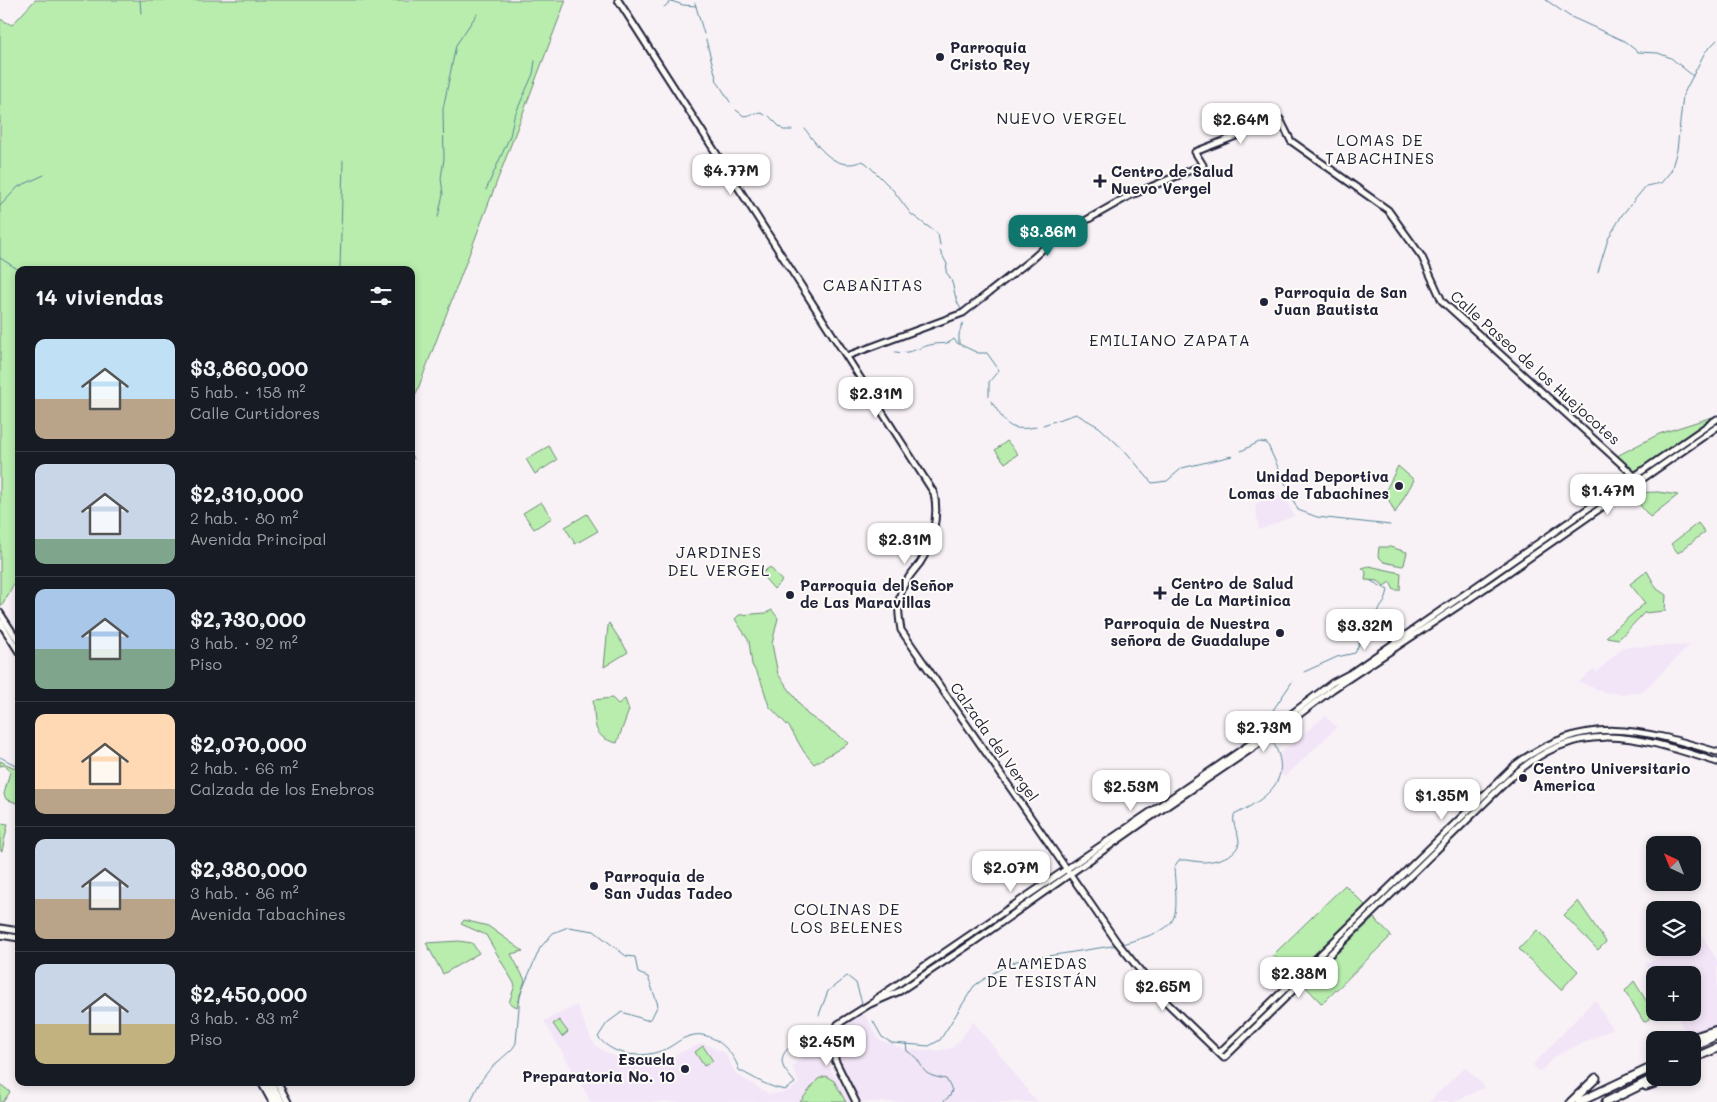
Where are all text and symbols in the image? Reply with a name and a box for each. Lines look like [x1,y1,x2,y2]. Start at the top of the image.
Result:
place label: Parroquia Cristo Rey [950,37,1030,74]
marker: Parroquia Cristo Rey [934,51,946,63]
pin: $2.64M [1200,102,1282,145]
district label: NUEVO VERGEL [997,107,1127,128]
text: $2.64M [1213,108,1269,129]
district label: LOMAS DE TABACHINES [1325,129,1435,168]
pin: $4.77M [690,154,772,196]
text: $4.77M [703,159,759,180]
place label: Centro de Salud Nuevo Vergel [1111,161,1234,198]
marker: Centro de Salud Nuevo Vergel [1093,174,1107,188]
pin: $3.86M [1007,214,1089,257]
text: $3.86M [1020,220,1076,241]
district label: CABAÑITAS [823,274,923,295]
icon: filters [367,282,395,310]
place label: Parroquia de San Juan Bautista [1274,282,1407,319]
text: 14 viviendas [35,283,163,310]
street label: Calle Paseo de los Huejocotes [1447,286,1625,449]
marker: Parroquia de San Juan Bautista [1258,296,1270,308]
district label: EMILIANO ZAPATA [1089,329,1251,350]
text: $3,860,000 [190,354,308,381]
icon: home [75,359,135,419]
pin: $2.31M [835,376,917,419]
text: 5 hab. · 158 m² [190,381,306,402]
text: $2.31M [849,382,903,403]
text: Calle Curtidores [190,402,320,423]
place label: Unidad Deportiva Lomas de Tabachines [1229,466,1389,503]
pin: $1.47M [1567,474,1649,516]
text: $1.47M [1581,479,1635,500]
text: $2,310,000 [190,480,304,507]
marker: Unidad Deportiva Lomas de Tabachines [1393,480,1405,492]
icon: home [75,484,135,544]
text: 2 hab. · 80 m² [190,507,299,528]
pin: $2.31M [864,522,946,565]
text: Avenida Principal [190,528,327,549]
text: $2.31M [878,528,932,549]
district label: JARDINES DEL VERGEL [668,541,770,580]
place label: Centro de Salud de La Martinica [1171,573,1294,610]
place label: Parroquia del Señor de Las Maravillas [800,575,954,612]
marker: Centro de Salud de La Martinica [1153,586,1167,600]
marker: Parroquia del Señor de Las Maravillas [784,589,796,601]
text: $2,730,000 [190,605,306,632]
pin: $3.32M [1324,608,1406,651]
icon: home [75,609,135,669]
place label: Parroquia de Nuestra señora de Guadalupe [1104,613,1270,650]
text: $3.32M [1337,614,1393,635]
marker: Parroquia de Nuestra señora de Guadalupe [1274,627,1286,639]
text: 3 hab. · 92 m² [190,632,298,653]
text: Piso [190,653,222,674]
street label: Calzada del Vergel [946,678,1043,805]
pin: $2.73M [1223,710,1305,753]
text: $2.73M [1236,716,1292,737]
text: $2,070,000 [190,730,307,757]
icon: home [75,734,135,794]
text: 2 hab. · 66 m² [190,757,298,778]
place label: Centro Universitario America [1533,758,1690,795]
pin: $2.53M [1090,770,1172,812]
marker: Centro Universitario America [1517,772,1529,784]
text: $2.53M [1103,775,1159,796]
text: Calzada de los Enebros [190,778,375,799]
pin: $1.35M [1401,778,1483,821]
text: $1.35M [1415,784,1469,805]
north arrow [1646,836,1701,891]
map controls [1646,836,1701,1086]
pin: $2.07M [970,850,1052,893]
text: $2,380,000 [190,855,307,882]
text: $2.07M [983,856,1039,877]
icon: home [75,859,135,919]
place label: Parroquia de San Judas Tadeo [604,866,732,903]
marker: Parroquia de San Judas Tadeo [588,880,600,892]
text: 3 hab. · 86 m² [190,882,299,903]
district label: COLINAS DE LOS BELENES [791,898,903,937]
button: layers [1646,901,1701,956]
text: Avenida Tabachines [190,903,346,924]
district label: ALAMEDAS DE TESISTÁN [986,952,1098,991]
pin: $2.38M [1258,956,1340,999]
text: $2.38M [1271,962,1327,983]
button: + [1646,966,1701,1021]
pin: $2.65M [1122,970,1204,1012]
text: $2.65M [1135,975,1191,996]
text: $2,450,000 [190,980,307,1007]
icon: home [75,984,135,1044]
text: 3 hab. · 83 m² [190,1007,299,1028]
pin: $2.45M [786,1024,868,1067]
text: Piso [190,1028,222,1049]
text: $2.45M [799,1030,855,1051]
button: − [1646,1031,1701,1086]
place label: Escuela Preparatoria No. 10 [522,1049,675,1086]
marker: Escuela Preparatoria No. 10 [679,1063,691,1075]

